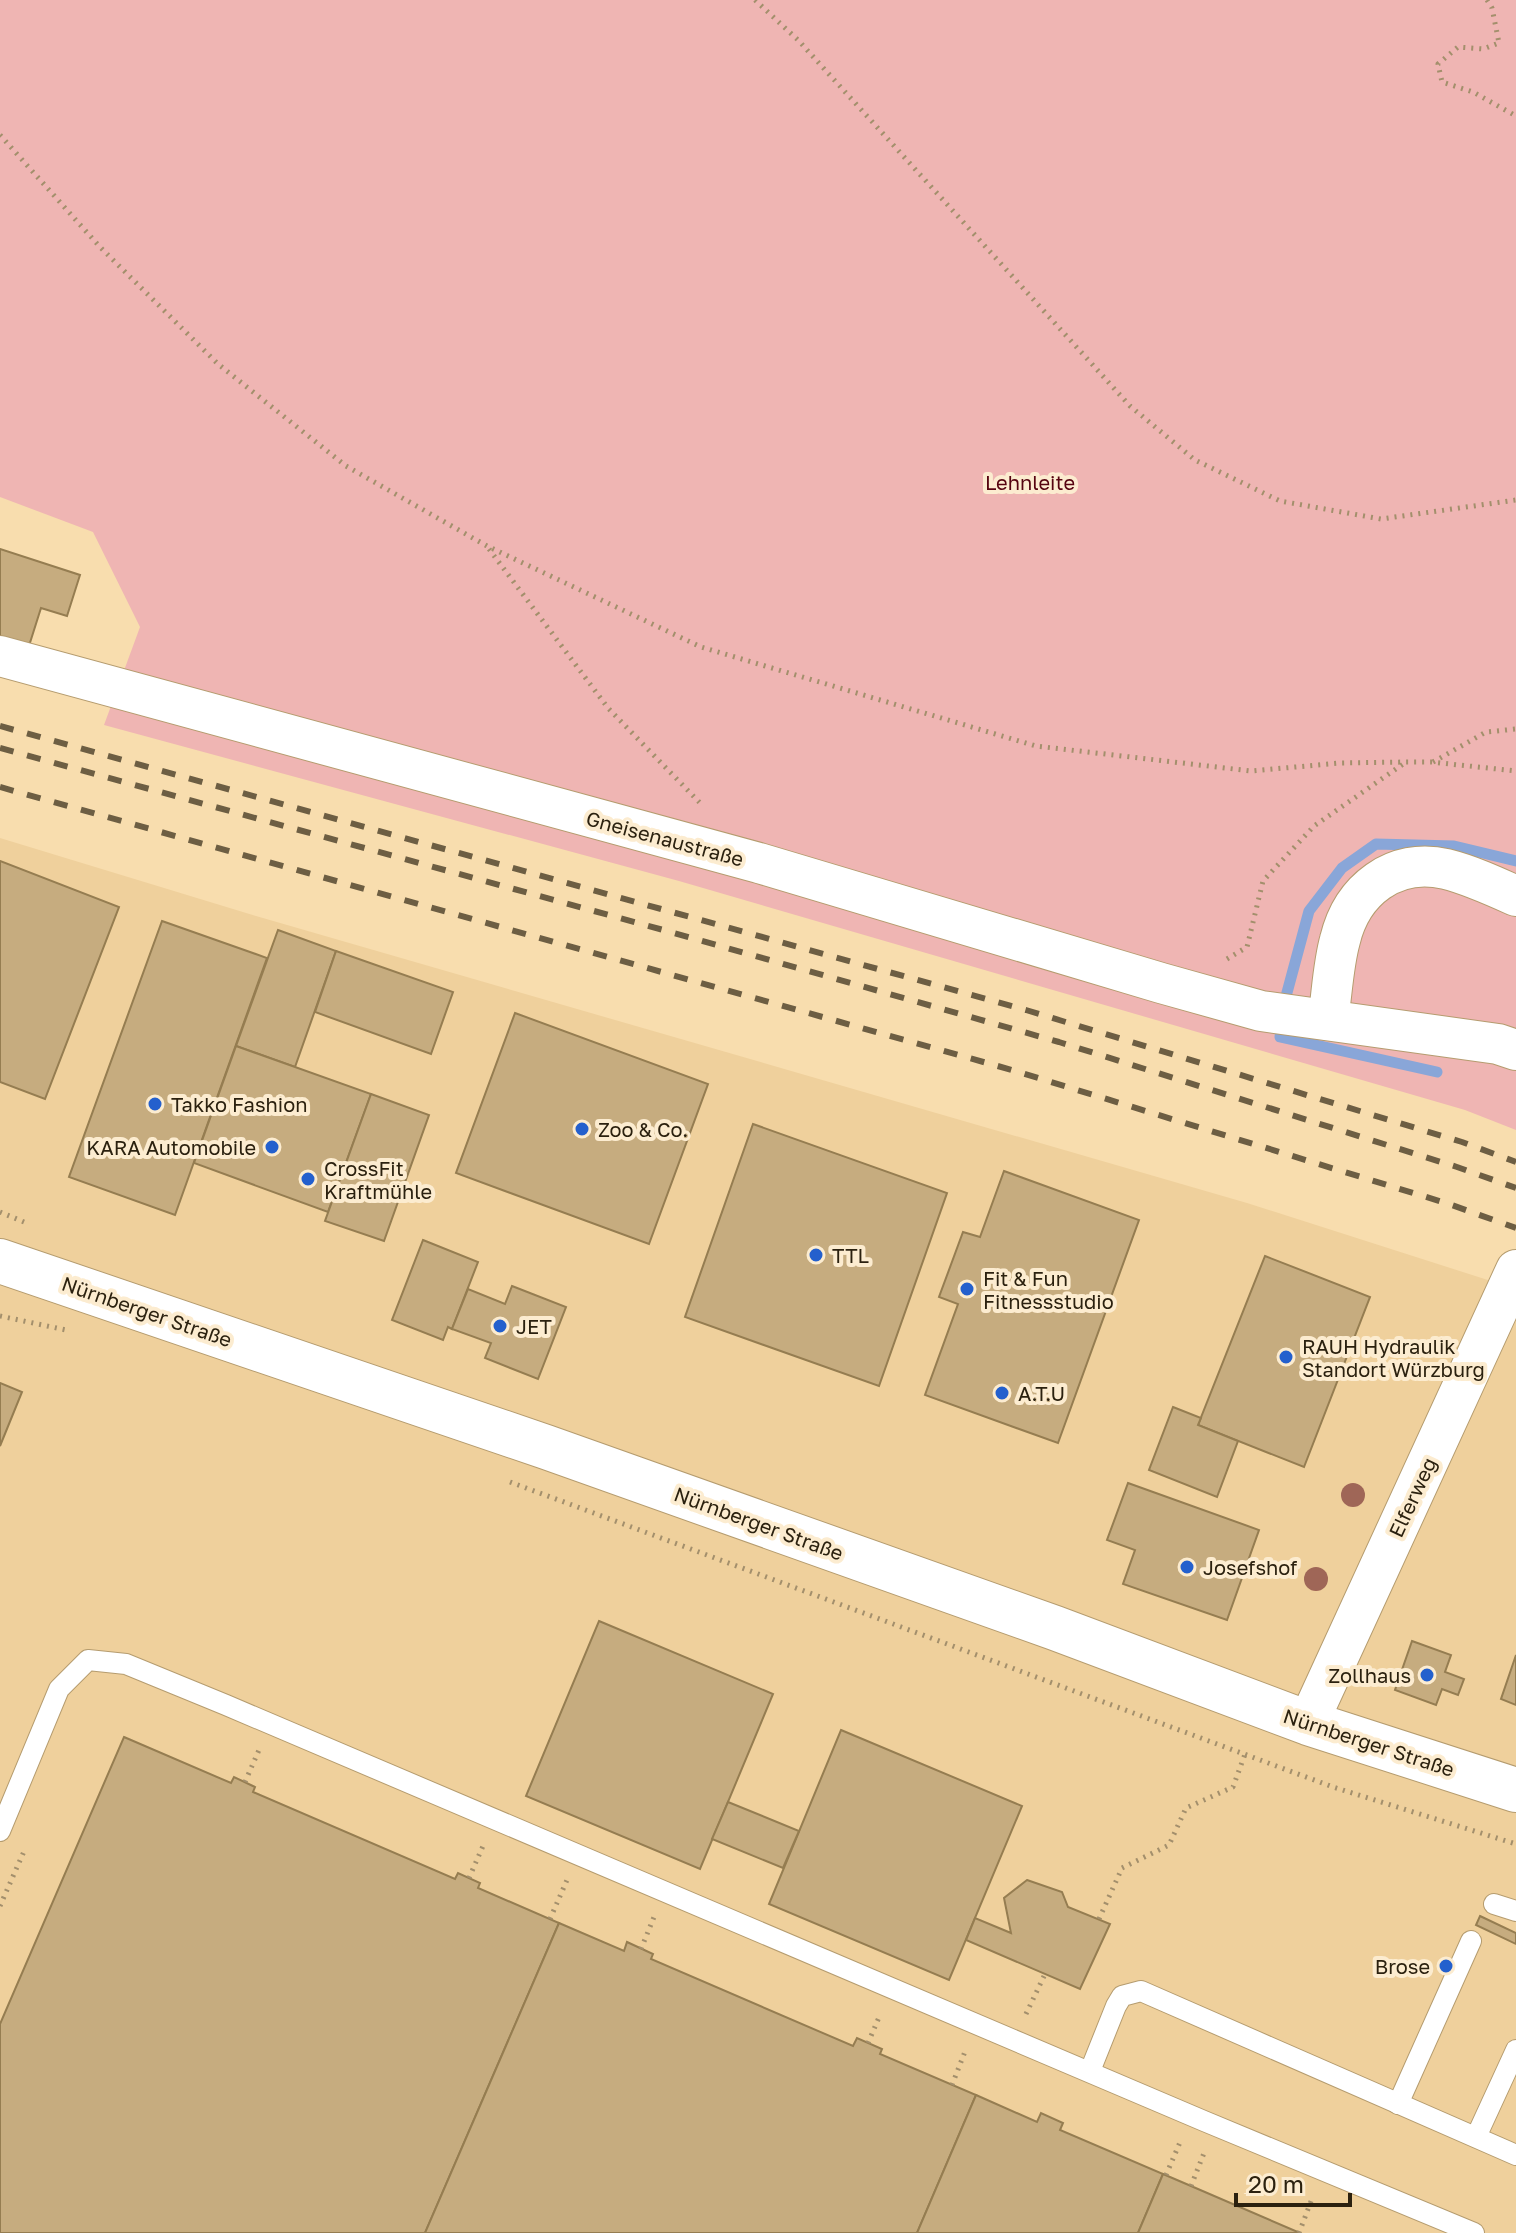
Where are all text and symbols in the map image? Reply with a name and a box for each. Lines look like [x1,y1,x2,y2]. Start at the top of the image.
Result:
park label: Lehnleite [985,470,1075,494]
street label: Gneisenaustraße [584,805,746,871]
place label: Takko Fashion [171,1092,307,1116]
marker: Takko Fashion [146,1095,164,1113]
place label: Zoo & Co. [598,1117,688,1141]
marker: Zoo & Co. [573,1120,591,1138]
place label: KARA Automobile [86,1135,256,1159]
marker: KARA Automobile [263,1138,281,1156]
place label: CrossFit Kraftmühle [324,1156,432,1203]
marker: CrossFit Kraftmühle [299,1170,317,1188]
place label: TTL [832,1243,869,1267]
marker: TTL [807,1246,825,1264]
place label: Fit & Fun Fitnessstudio [983,1266,1114,1313]
street label: Nürnberger Straße [59,1271,235,1351]
marker: Fit & Fun Fitnessstudio [958,1280,976,1298]
place label: JET [516,1314,552,1338]
marker: JET [491,1317,509,1335]
place label: RAUH Hydraulik Standort Würzburg [1302,1334,1485,1381]
marker: RAUH Hydraulik Standort Würzburg [1277,1348,1295,1366]
place label: A.T.U [1018,1381,1065,1405]
marker: A.T.U [993,1384,1011,1402]
street label: Elferweg [1383,1453,1441,1541]
street label: Nürnberger Straße [671,1481,847,1565]
place label: Josefshof [1203,1555,1297,1579]
marker: Josefshof [1178,1558,1196,1576]
place label: Zollhaus [1328,1663,1411,1687]
marker: Zollhaus [1418,1666,1436,1684]
street label: Nürnberger Straße [1281,1703,1457,1781]
place label: Brose [1375,1954,1430,1978]
marker: Brose [1437,1957,1455,1975]
scale bar [1236,2157,1350,2207]
text: 20 m [1248,2169,1304,2198]

